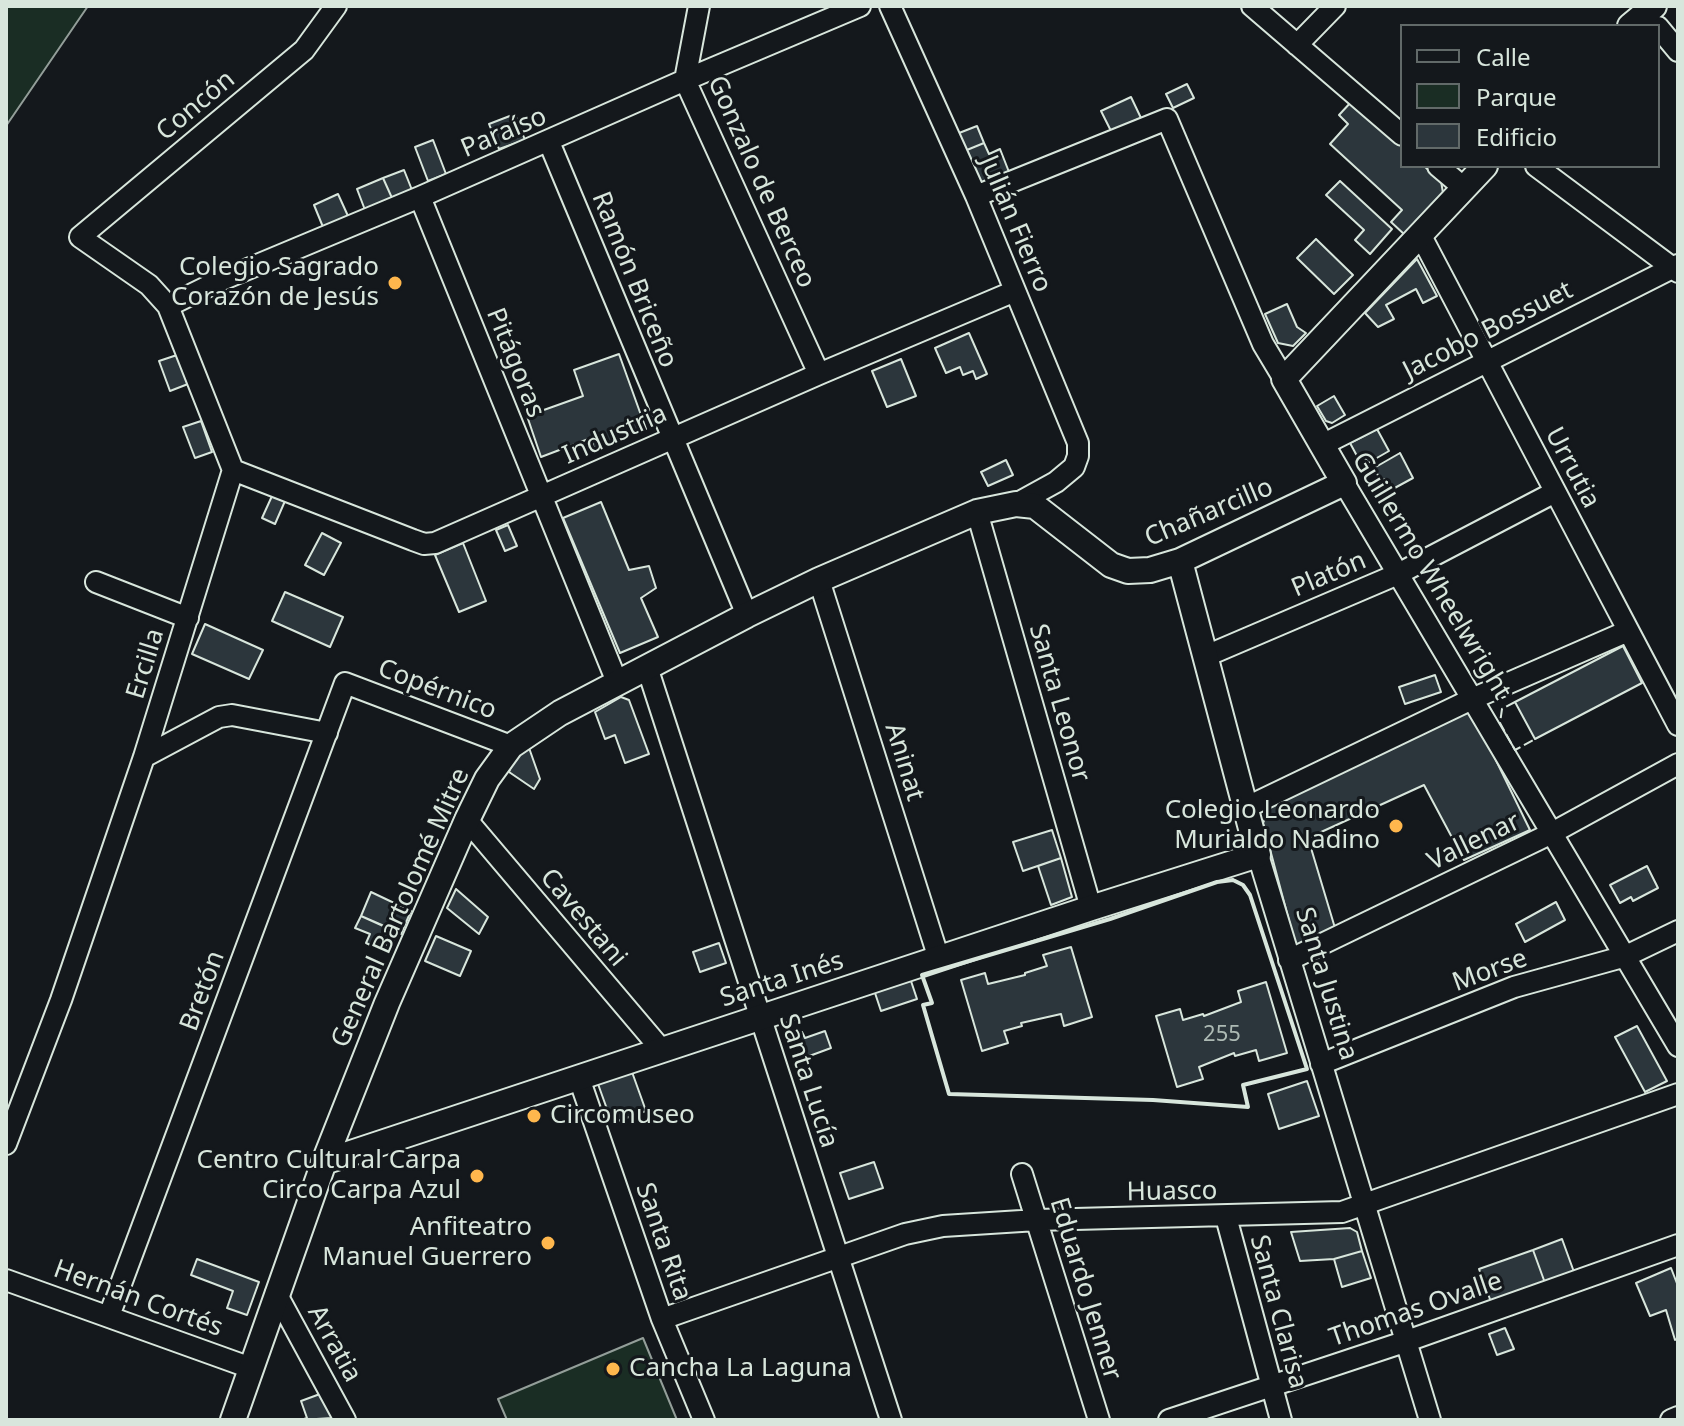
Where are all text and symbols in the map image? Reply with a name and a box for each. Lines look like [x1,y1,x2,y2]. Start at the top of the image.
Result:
legend [1400,24,1660,168]
text: Calle [1476,40,1531,73]
street label: Concón [151,64,241,148]
street label: Gonzalo de Berceo [700,71,822,293]
text: Parque [1476,80,1557,113]
street label: Paraíso [456,101,552,165]
text: Edificio [1476,120,1557,153]
street label: Julián Fierro [972,151,1058,297]
street label: Ramón Briceño [585,188,683,372]
place label: Colegio Sagrado Corazón de Jesús [171,252,379,314]
marker: Colegio Sagrado Corazón de Jesús [386,274,404,292]
street label: Jacobo Bossuet [1398,275,1578,387]
street label: Pitágoras [479,304,551,422]
street label: Industria [558,398,672,472]
street label: Urrutia [1538,422,1606,514]
street label: Guillermo Wheelwright [1345,447,1517,705]
street label: Chañarcillo [1140,472,1278,554]
street label: Platón [1287,545,1371,605]
street label: Santa Leonor [1022,621,1096,785]
street label: Ercilla [121,625,171,703]
street label: Copérnico [373,653,501,727]
street label: Aninat [877,719,931,805]
street label: General Bartolomé Mitre [325,763,477,1053]
place label: Colegio Leonardo Murialdo Nadino [1165,795,1380,856]
street label: Vallenar [1423,806,1525,878]
marker: Colegio Leonardo Murialdo Nadino [1387,817,1405,835]
street label: Cavestani [533,863,633,973]
street label: Santa Justina [1288,904,1364,1064]
street label: Morse [1448,943,1532,999]
street label: Santa Inés [716,945,848,1015]
street label: Bretón [174,947,232,1035]
street label: Santa Lucía [772,1010,844,1152]
house number: 255 [1203,1022,1241,1048]
place label: Circomuseo [550,1100,695,1132]
marker: Circomuseo [525,1107,543,1125]
place label: Centro Cultural Carpa Circo Carpa Azul [196,1145,461,1206]
marker: Centro Cultural Carpa Circo Carpa Azul [468,1167,486,1185]
street label: Huasco [1126,1176,1218,1208]
street label: Santa Rita [628,1179,698,1305]
street label: Eduardo Jenner [1042,1194,1128,1384]
place label: Anfiteatro Manuel Guerrero [322,1212,532,1274]
street label: Santa Clarisa [1243,1232,1313,1392]
marker: Anfiteatro Manuel Guerrero [539,1234,557,1252]
street label: Hernán Cortés [49,1254,227,1344]
street label: Thomas Ovalle [1326,1266,1506,1354]
street label: Arratia [300,1300,368,1388]
place label: Cancha La Laguna [629,1353,852,1385]
marker: Cancha La Laguna [604,1360,622,1378]

